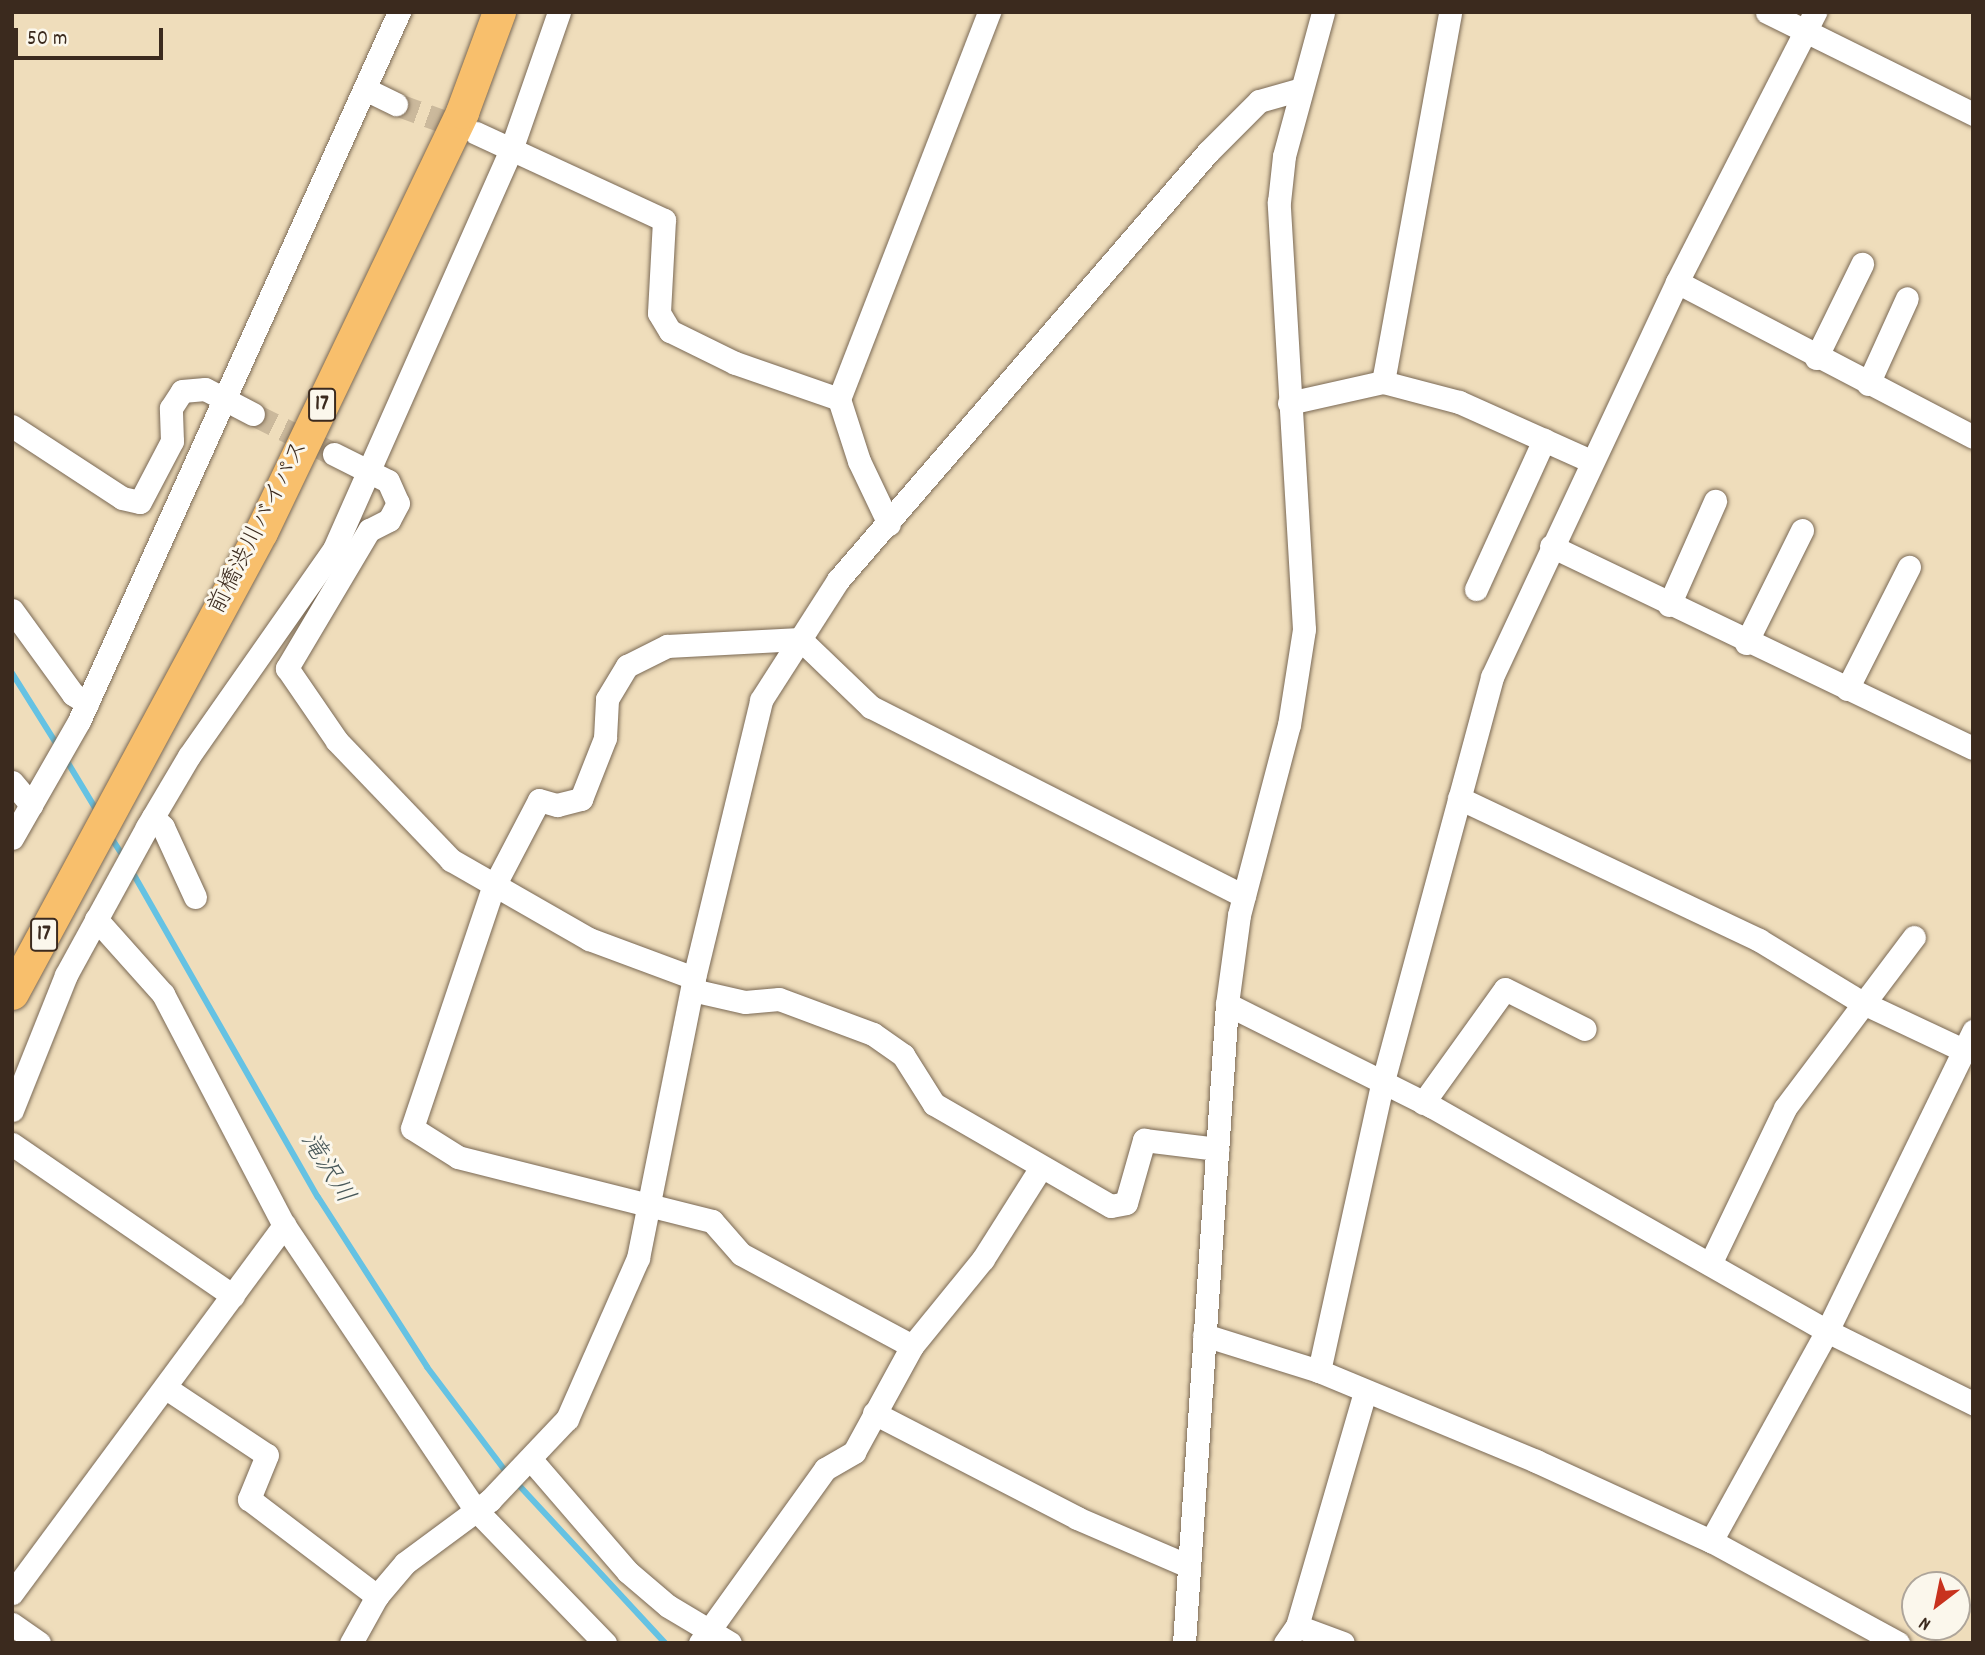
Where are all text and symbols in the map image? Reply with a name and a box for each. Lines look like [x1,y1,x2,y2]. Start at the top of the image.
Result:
scale bar [18,14,166,58]
text: 50 m [27,25,67,55]
road number: 17 [308,386,336,424]
street label: 前橋渋川バイパス [204,436,316,620]
road number: 17 [30,916,58,954]
water label: 滝沢川 [292,1128,360,1210]
north arrow [1901,1571,1971,1641]
text: N [1915,1609,1937,1636]

